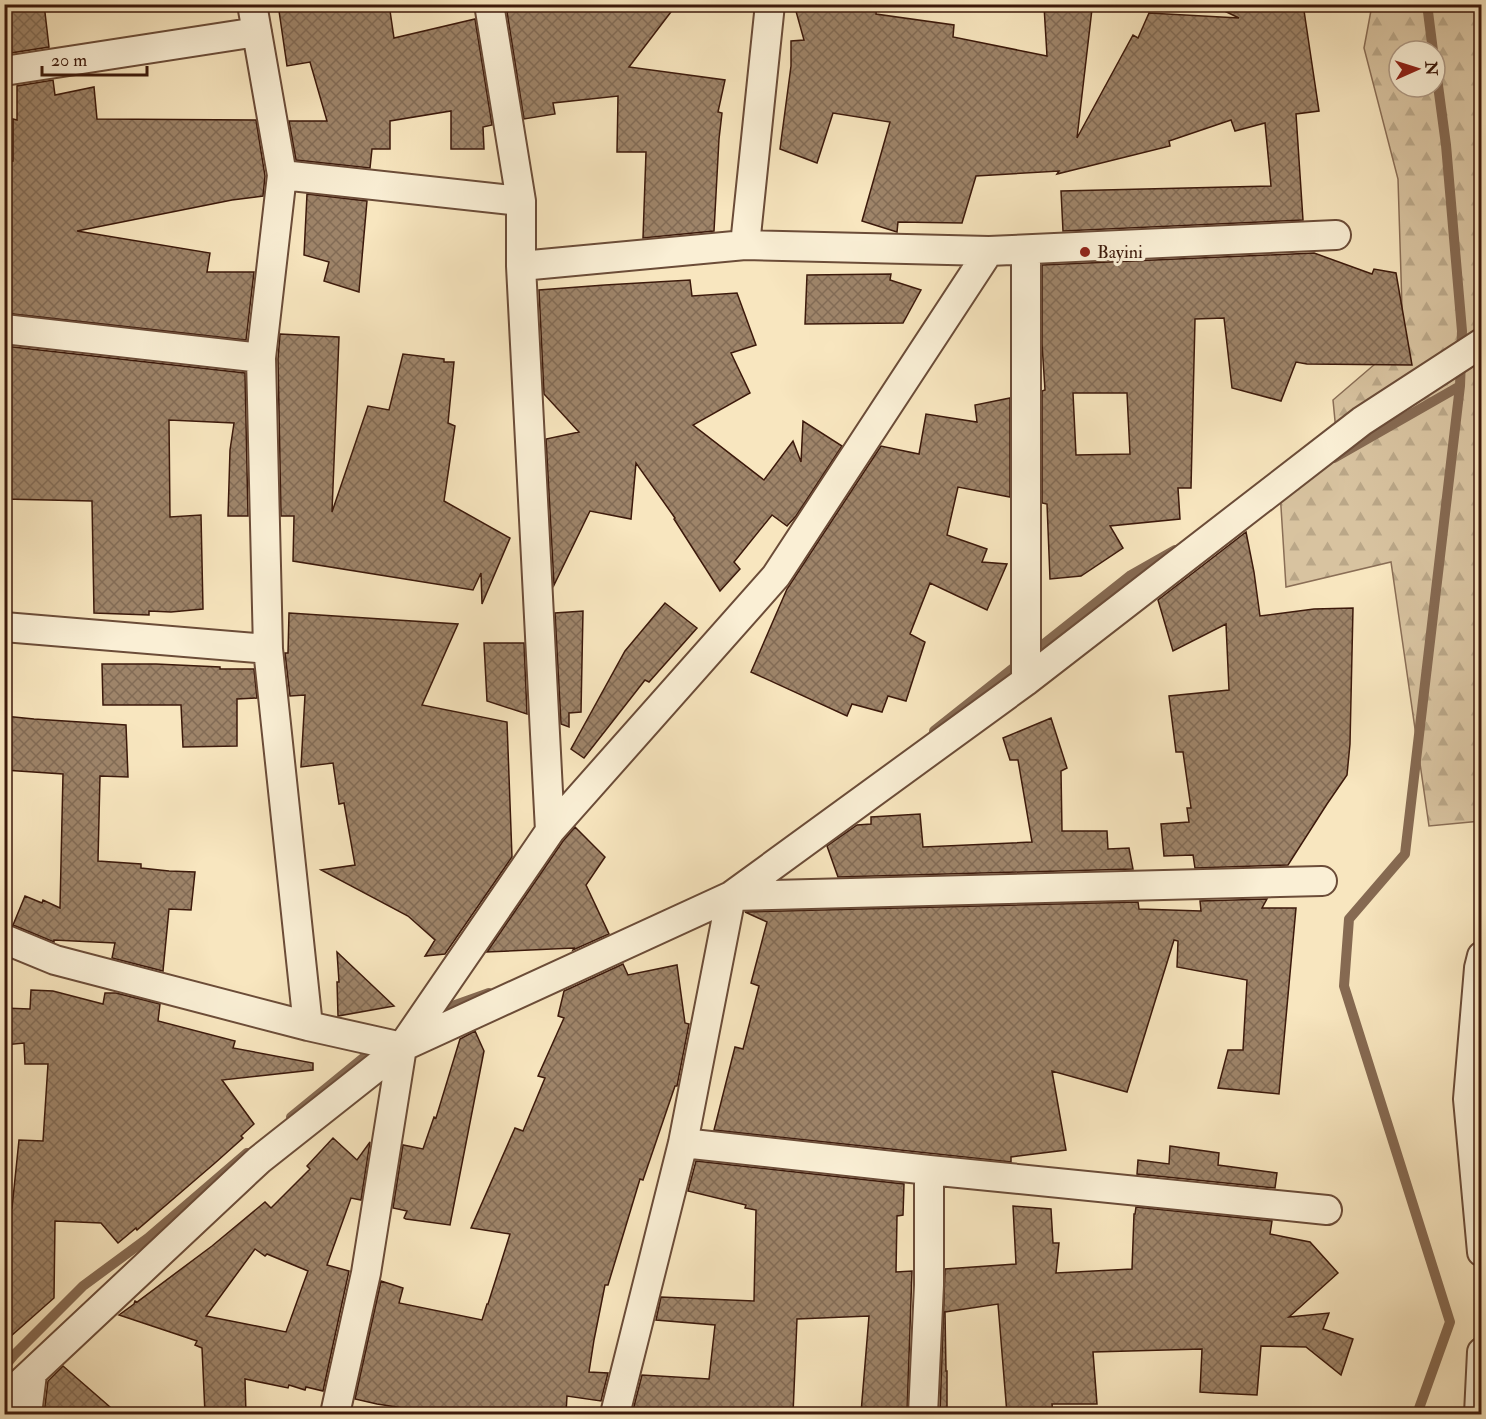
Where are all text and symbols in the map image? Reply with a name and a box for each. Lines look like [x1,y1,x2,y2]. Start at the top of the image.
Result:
scale bar [42,39,147,77]
north arrow [1387,39,1447,99]
text: 20 m [51,49,87,72]
text: N [1421,60,1441,77]
place label: Bayini [1097,241,1143,264]
marker: Bayini [1078,245,1092,259]

